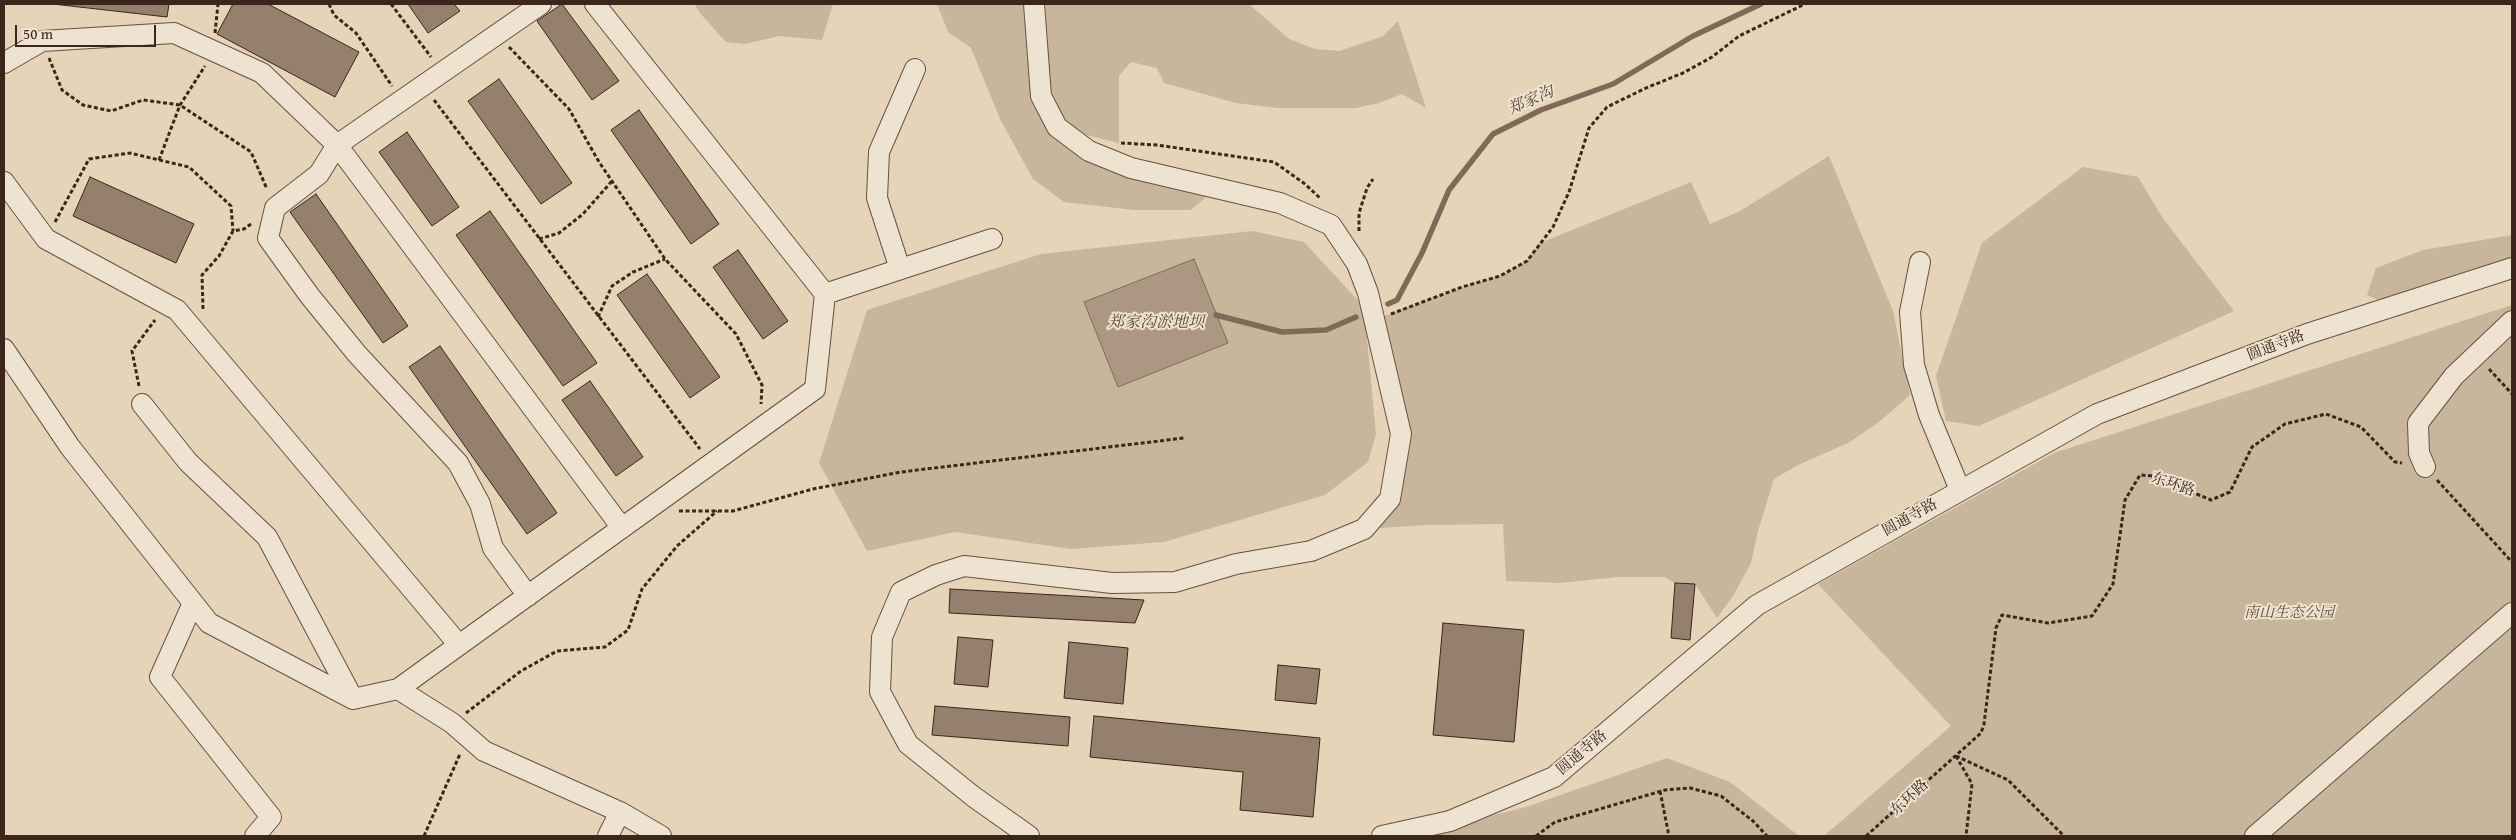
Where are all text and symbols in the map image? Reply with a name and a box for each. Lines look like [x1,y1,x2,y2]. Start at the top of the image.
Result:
scale bar [18,15,159,47]
text: 50 m [23,23,53,44]
water label: 郑家沟 [1505,82,1557,120]
water label: 郑家沟淤地坝 [1108,313,1204,333]
street label: 圆通寺路 [2245,327,2307,365]
street label: 东环路 [2149,469,2197,501]
street label: 圆通寺路 [1879,496,1941,540]
park label: 南山生态公园 [2244,604,2334,622]
street label: 圆通寺路 [1553,727,1611,779]
street label: 东环路 [1887,776,1933,820]

